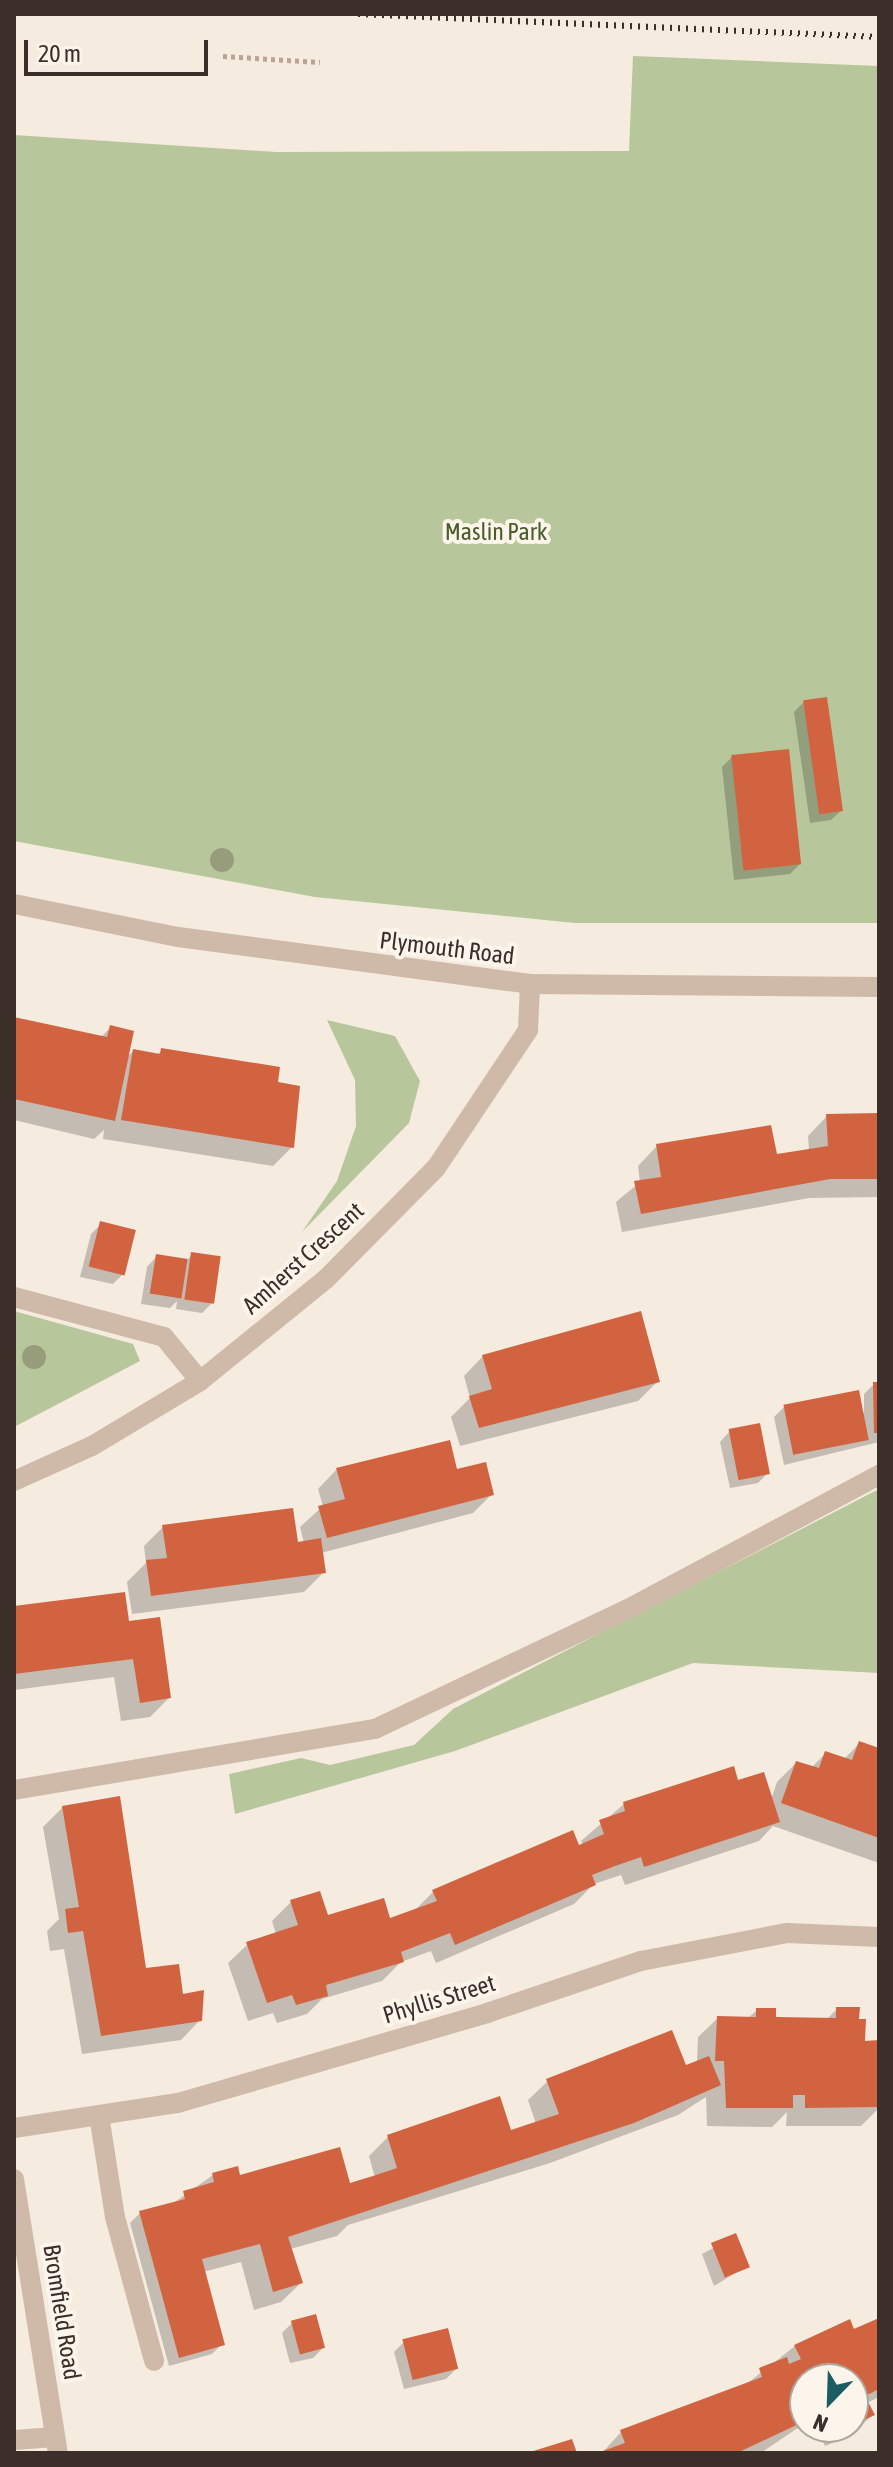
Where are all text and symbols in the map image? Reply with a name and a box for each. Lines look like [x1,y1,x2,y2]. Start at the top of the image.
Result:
scale bar [28,24,212,74]
text: 20 m [38,40,81,67]
park label: Maslin Park [445,518,547,546]
street label: Plymouth Road [378,925,516,971]
street label: Amherst Crescent [237,1196,369,1320]
street label: Phyllis Street [379,1968,499,2030]
street label: Bromfield Road [37,2242,87,2382]
north arrow [789,2363,869,2443]
text: N [809,2409,831,2438]

